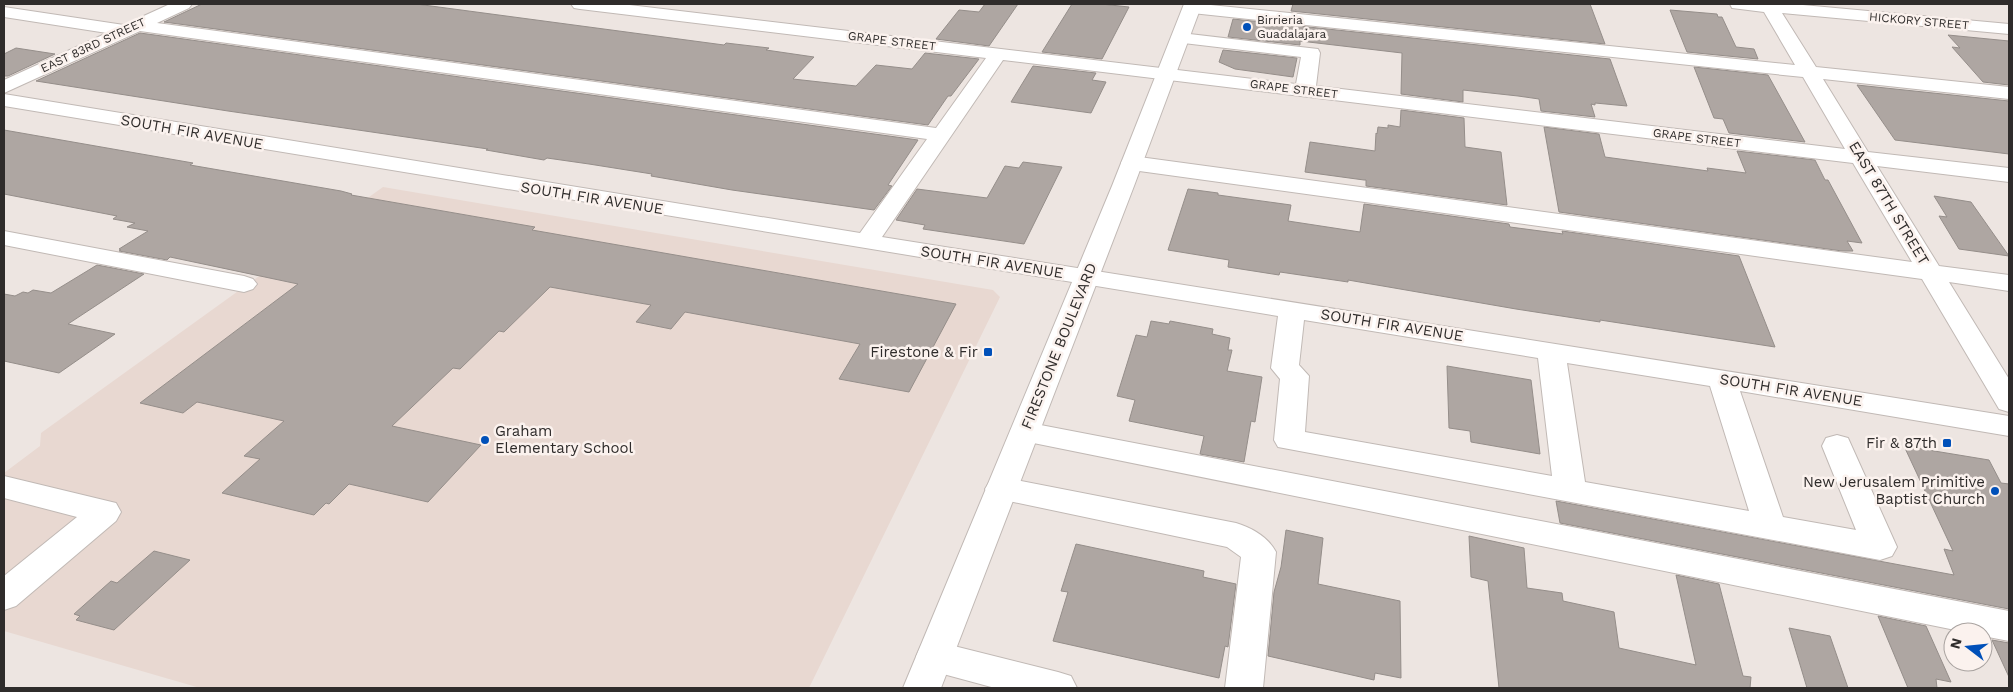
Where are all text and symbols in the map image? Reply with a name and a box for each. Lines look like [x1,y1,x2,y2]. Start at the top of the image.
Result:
street label: HICKORY STREET [1868,10,1970,32]
place label: Birrieria Guadalajara [1257,13,1326,41]
street label: EAST 83RD STREET [38,15,148,75]
marker: Birrieria Guadalajara [1241,21,1253,33]
street label: GRAPE STREET [847,29,937,53]
street label: GRAPE STREET [1249,77,1339,101]
street label: SOUTH FIR AVENUE [119,111,265,153]
street label: GRAPE STREET [1652,126,1742,150]
street label: EAST 87TH STREET [1845,138,1933,268]
street label: SOUTH FIR AVENUE [519,178,665,218]
street label: SOUTH FIR AVENUE [919,242,1065,282]
street label: FIRESTONE BOULEVARD [1017,260,1101,432]
street label: SOUTH FIR AVENUE [1319,305,1465,345]
place label: Firestone & Fir [870,343,978,361]
marker: Firestone & Fir [982,346,994,358]
street label: SOUTH FIR AVENUE [1718,370,1864,410]
place label: Graham Elementary School [495,422,634,457]
marker: Graham Elementary School [479,434,491,446]
place label: Fir & 87th [1866,434,1937,452]
marker: Fir & 87th [1941,437,1953,449]
place label: New Jerusalem Primitive Baptist Church [1803,473,1985,508]
marker: New Jerusalem Primitive Baptist Church [1989,485,2001,497]
north arrow [1943,622,1993,672]
text: N [1946,636,1965,651]

